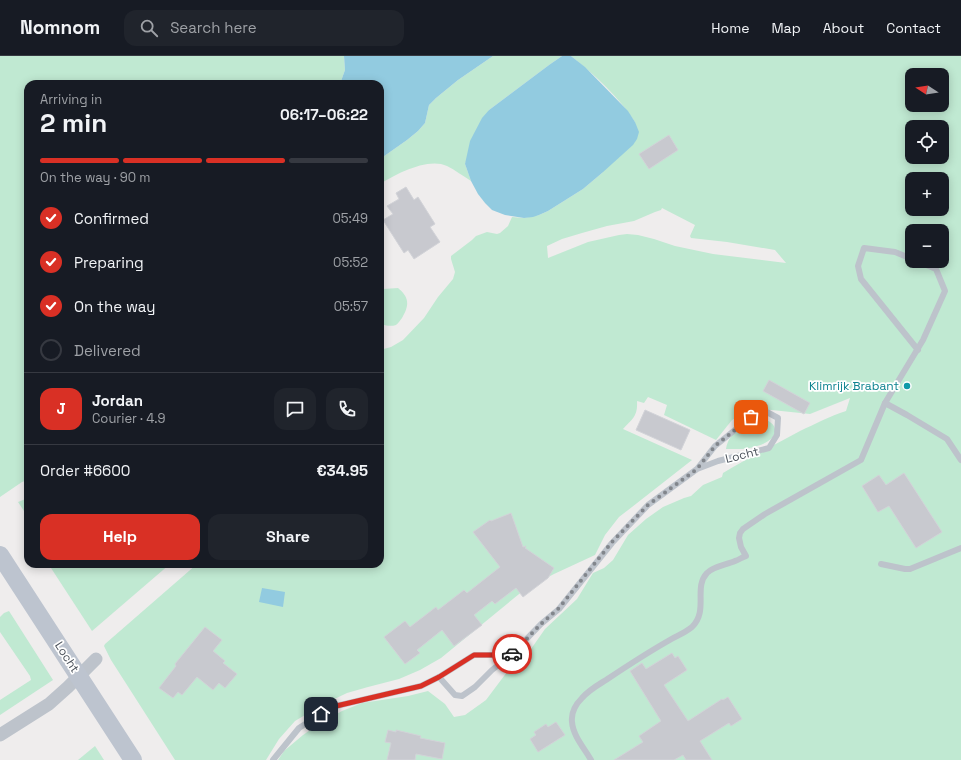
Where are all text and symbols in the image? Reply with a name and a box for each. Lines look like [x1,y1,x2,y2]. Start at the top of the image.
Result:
search box [124,10,404,46]
text: Nomnom [20,15,100,40]
icon: search [138,17,160,39]
text: Search here [170,18,257,37]
text: Home [711,19,749,37]
text: Map [771,19,801,37]
text: About [823,19,864,37]
text: Contact [886,19,941,37]
north arrow [905,68,949,112]
map controls [905,68,949,268]
text: Arriving in [40,91,102,108]
text: 06:17–06:22 [280,105,368,124]
text: 2 min [40,106,107,140]
button: locate [905,120,949,164]
text: On the way · 90 m [40,169,151,186]
button: + [905,172,949,216]
icon: check [40,207,62,229]
text: Confirmed [74,209,149,228]
text: 05:49 [333,210,368,227]
button: − [905,224,949,268]
icon: check [40,251,62,273]
text: Preparing [74,253,144,272]
text: 05:52 [333,254,368,271]
icon: check [40,295,62,317]
text: On the way [74,297,155,316]
text: 05:57 [334,298,368,315]
text: Delivered [74,341,141,360]
place label: Klimrijk Brabant [809,378,899,394]
marker: Klimrijk Brabant [902,381,912,391]
button: chat [274,388,316,430]
button: phone [326,388,368,430]
text: Jordan [92,391,143,410]
text: J [56,399,66,418]
pin [734,400,768,434]
icon: bag [740,406,762,428]
text: Courier · 4.9 [92,410,166,427]
street label: Locht [724,443,760,467]
text: Order #6600 [40,461,130,480]
text: €34.95 [316,461,368,480]
button: Help [40,514,200,560]
button: Share [208,514,368,560]
courier [492,634,532,674]
street label: Locht [51,638,83,676]
icon: car [501,643,523,665]
pin [304,697,338,731]
icon: home [310,703,332,725]

